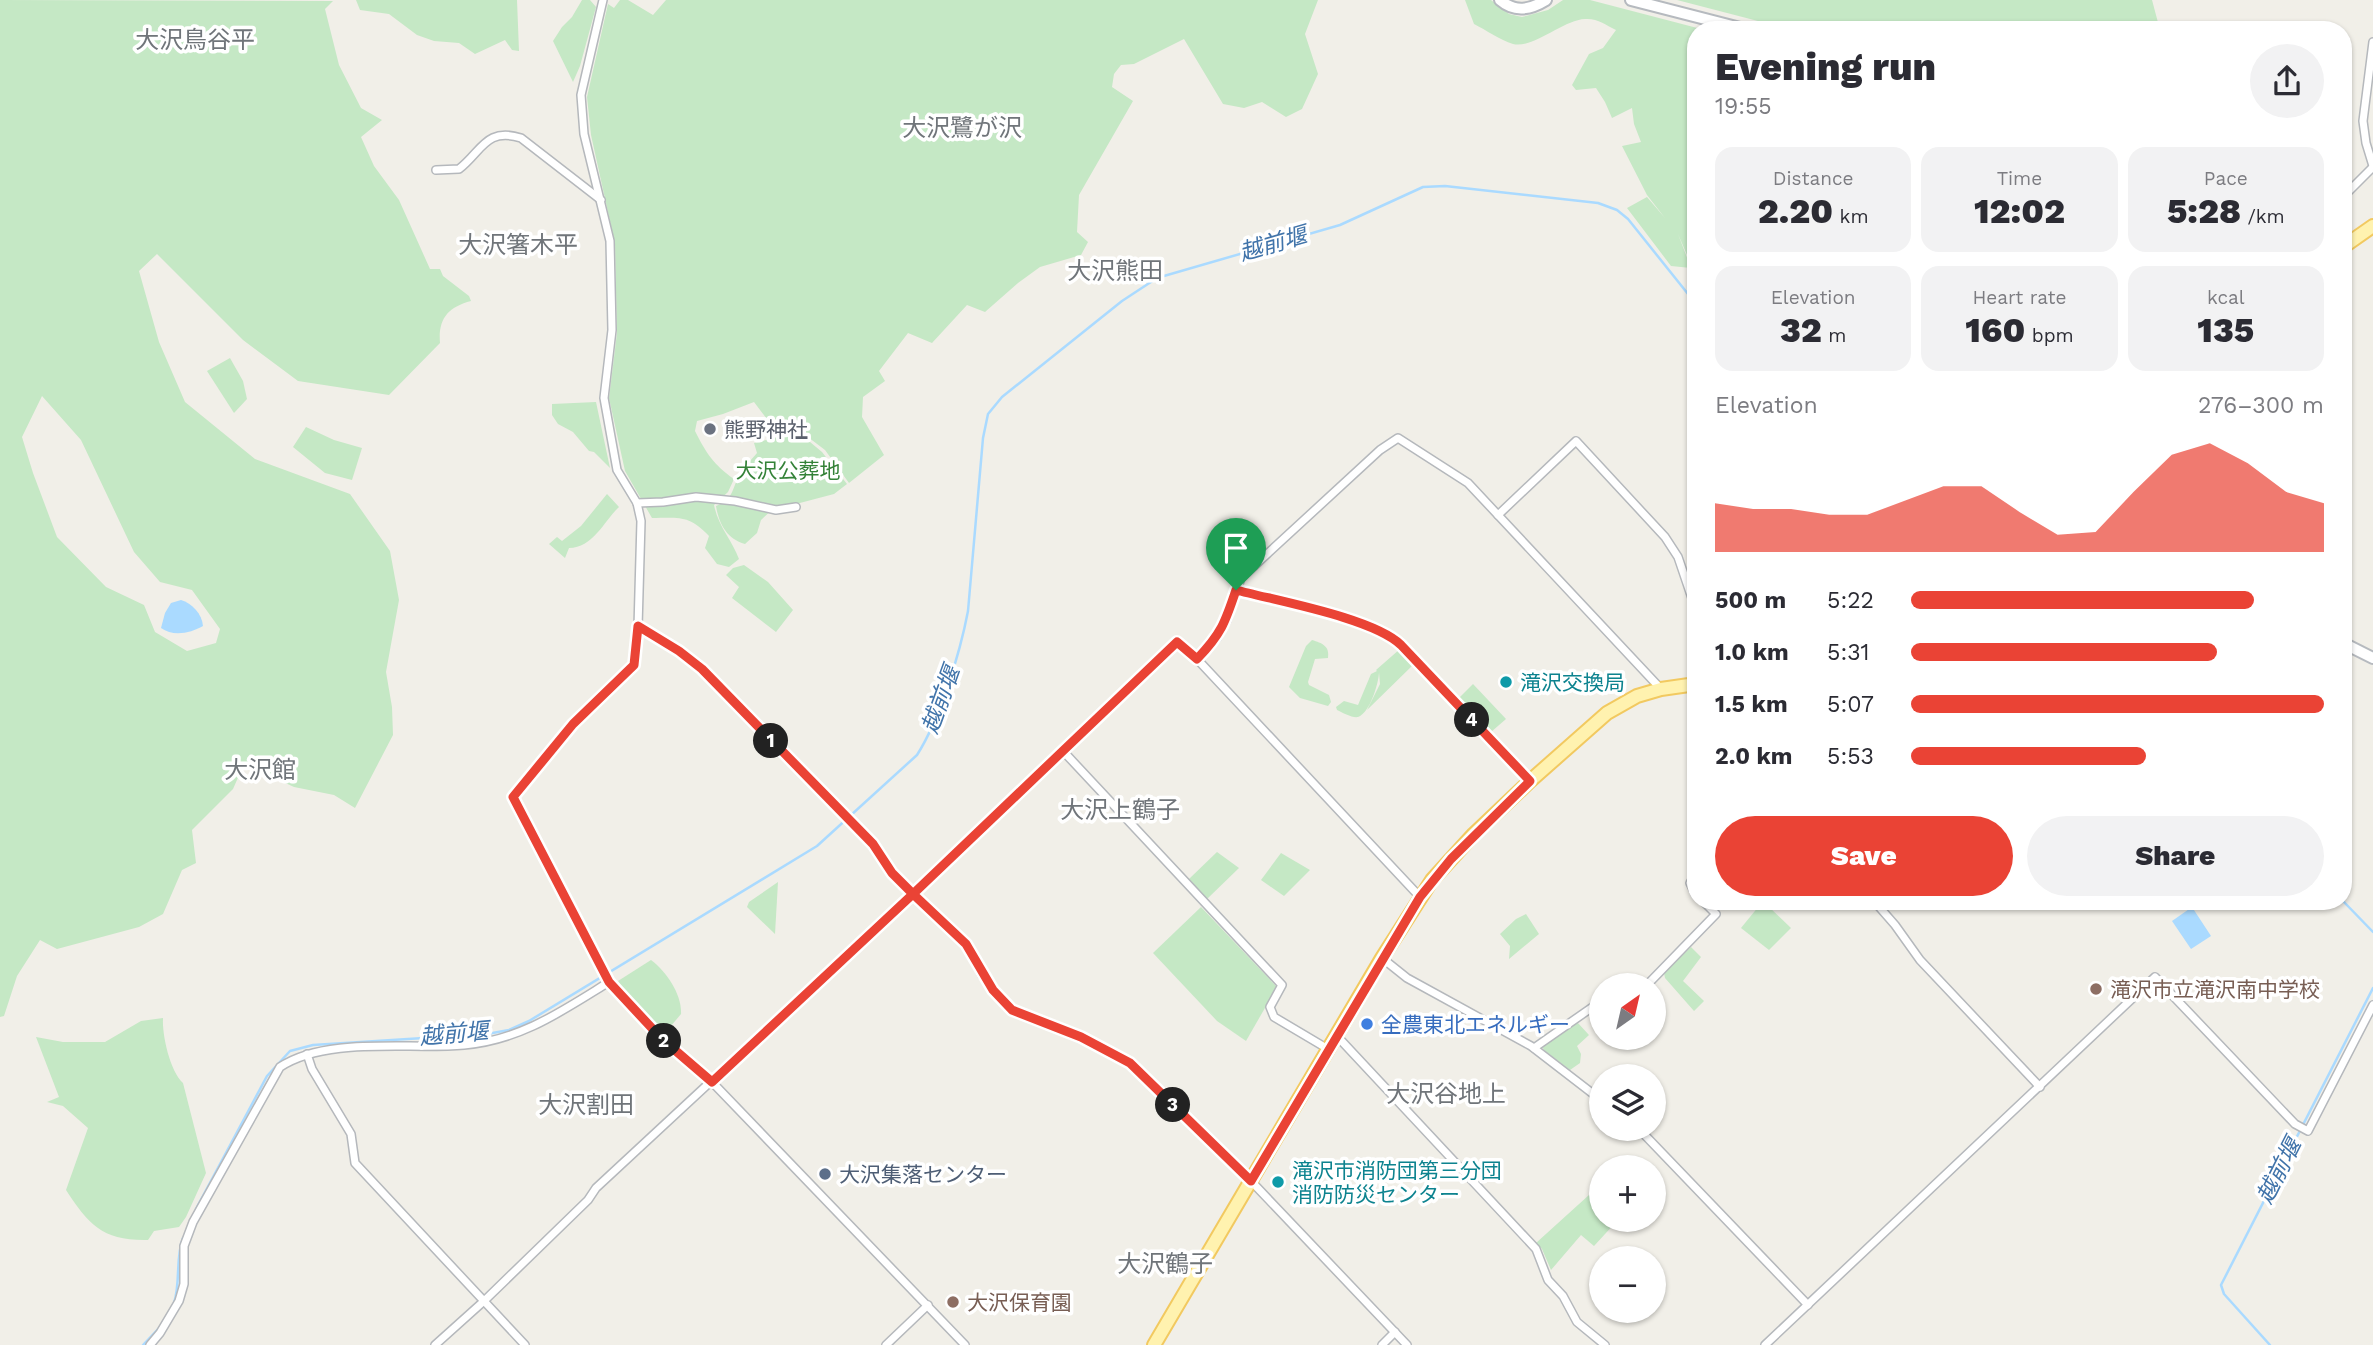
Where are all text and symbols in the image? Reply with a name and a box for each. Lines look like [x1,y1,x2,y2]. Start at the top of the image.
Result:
district label: 大沢鳥谷平 [135,26,255,54]
button: share [2250,44,2324,118]
text: Evening run [1715,45,1936,89]
text: 19:55 [1715,93,1772,120]
district label: 大沢鷺が沢 [902,114,1022,142]
text: Distance [1773,167,1854,190]
text: Time [1997,167,2042,190]
text: Pace [2204,167,2248,190]
text: 2.20 [1758,190,1833,232]
text: 12:02 [1974,190,2065,232]
text: 5:28 [2167,190,2241,232]
text: km [1833,205,1869,228]
text: /km [2241,205,2285,228]
water label: 越前堰 [1236,220,1314,266]
district label: 大沢箸木平 [458,231,578,259]
district label: 大沢熊田 [1067,257,1163,285]
text: Elevation [1771,286,1856,309]
text: Heart rate [1973,286,2066,309]
text: kcal [2207,286,2245,309]
text: 32 [1780,309,1822,351]
text: 160 [1965,309,2025,351]
text: 135 [2197,309,2254,351]
text: m [1822,324,1846,347]
text: bpm [2025,324,2074,347]
text: Elevation [1715,392,1818,419]
text: 276–300 m [2198,392,2324,419]
place label: 熊野神社 [724,417,808,442]
marker: 熊野神社 [702,421,718,437]
park label: 大沢公葬地 [736,458,841,483]
pin [1206,518,1266,590]
icon: arrive [1217,529,1255,567]
text: 500 m [1715,587,1786,614]
text: 5:22 [1827,587,1874,614]
text: 1.0 km [1715,639,1789,666]
text: 5:31 [1827,639,1870,666]
water label: 越前堰 [917,659,967,737]
place label: 滝沢交換局 [1520,670,1625,695]
marker: 滝沢交換局 [1498,674,1514,690]
text: 1.5 km [1715,691,1788,718]
text: 5:07 [1827,691,1874,718]
pin: 4 [1454,702,1490,738]
text: 4 [1465,708,1478,731]
pin: 1 [754,724,788,758]
text: 1 [766,729,775,752]
text: 2.0 km [1715,743,1793,770]
text: 5:53 [1827,743,1874,770]
district label: 大沢館 [224,756,296,784]
district label: 大沢上鶴子 [1060,796,1180,824]
button: Save [1715,816,2013,896]
button: Share [2027,816,2324,896]
north arrow [1589,973,1666,1050]
map controls [1589,973,1666,1323]
place label: 滝沢市立滝沢南中学校 [2110,977,2320,1002]
marker: 滝沢市立滝沢南中学校 [2088,981,2104,997]
place label: 全農東北エネルギー [1381,1012,1570,1037]
marker: 全農東北エネルギー [1359,1016,1375,1032]
water label: 越前堰 [418,1017,494,1050]
pin: 2 [646,1024,682,1058]
text: 2 [658,1029,669,1052]
button: layers [1589,1064,1666,1141]
district label: 大沢谷地上 [1386,1080,1506,1108]
pin: 3 [1156,1088,1190,1122]
district label: 大沢割田 [538,1091,634,1119]
text: 3 [1167,1093,1178,1116]
water label: 越前堰 [2251,1131,2309,1208]
button: + [1589,1155,1666,1232]
place label: 滝沢市消防団第三分団 消防防災センター [1292,1158,1502,1207]
place label: 大沢集落センター [839,1162,1007,1187]
marker: 大沢集落センター [817,1166,833,1182]
marker: 滝沢市消防団第三分団 消防防災センター [1270,1174,1286,1190]
button: − [1589,1246,1666,1323]
district label: 大沢鶴子 [1117,1250,1213,1278]
place label: 大沢保育園 [967,1290,1072,1315]
marker: 大沢保育園 [945,1294,961,1310]

